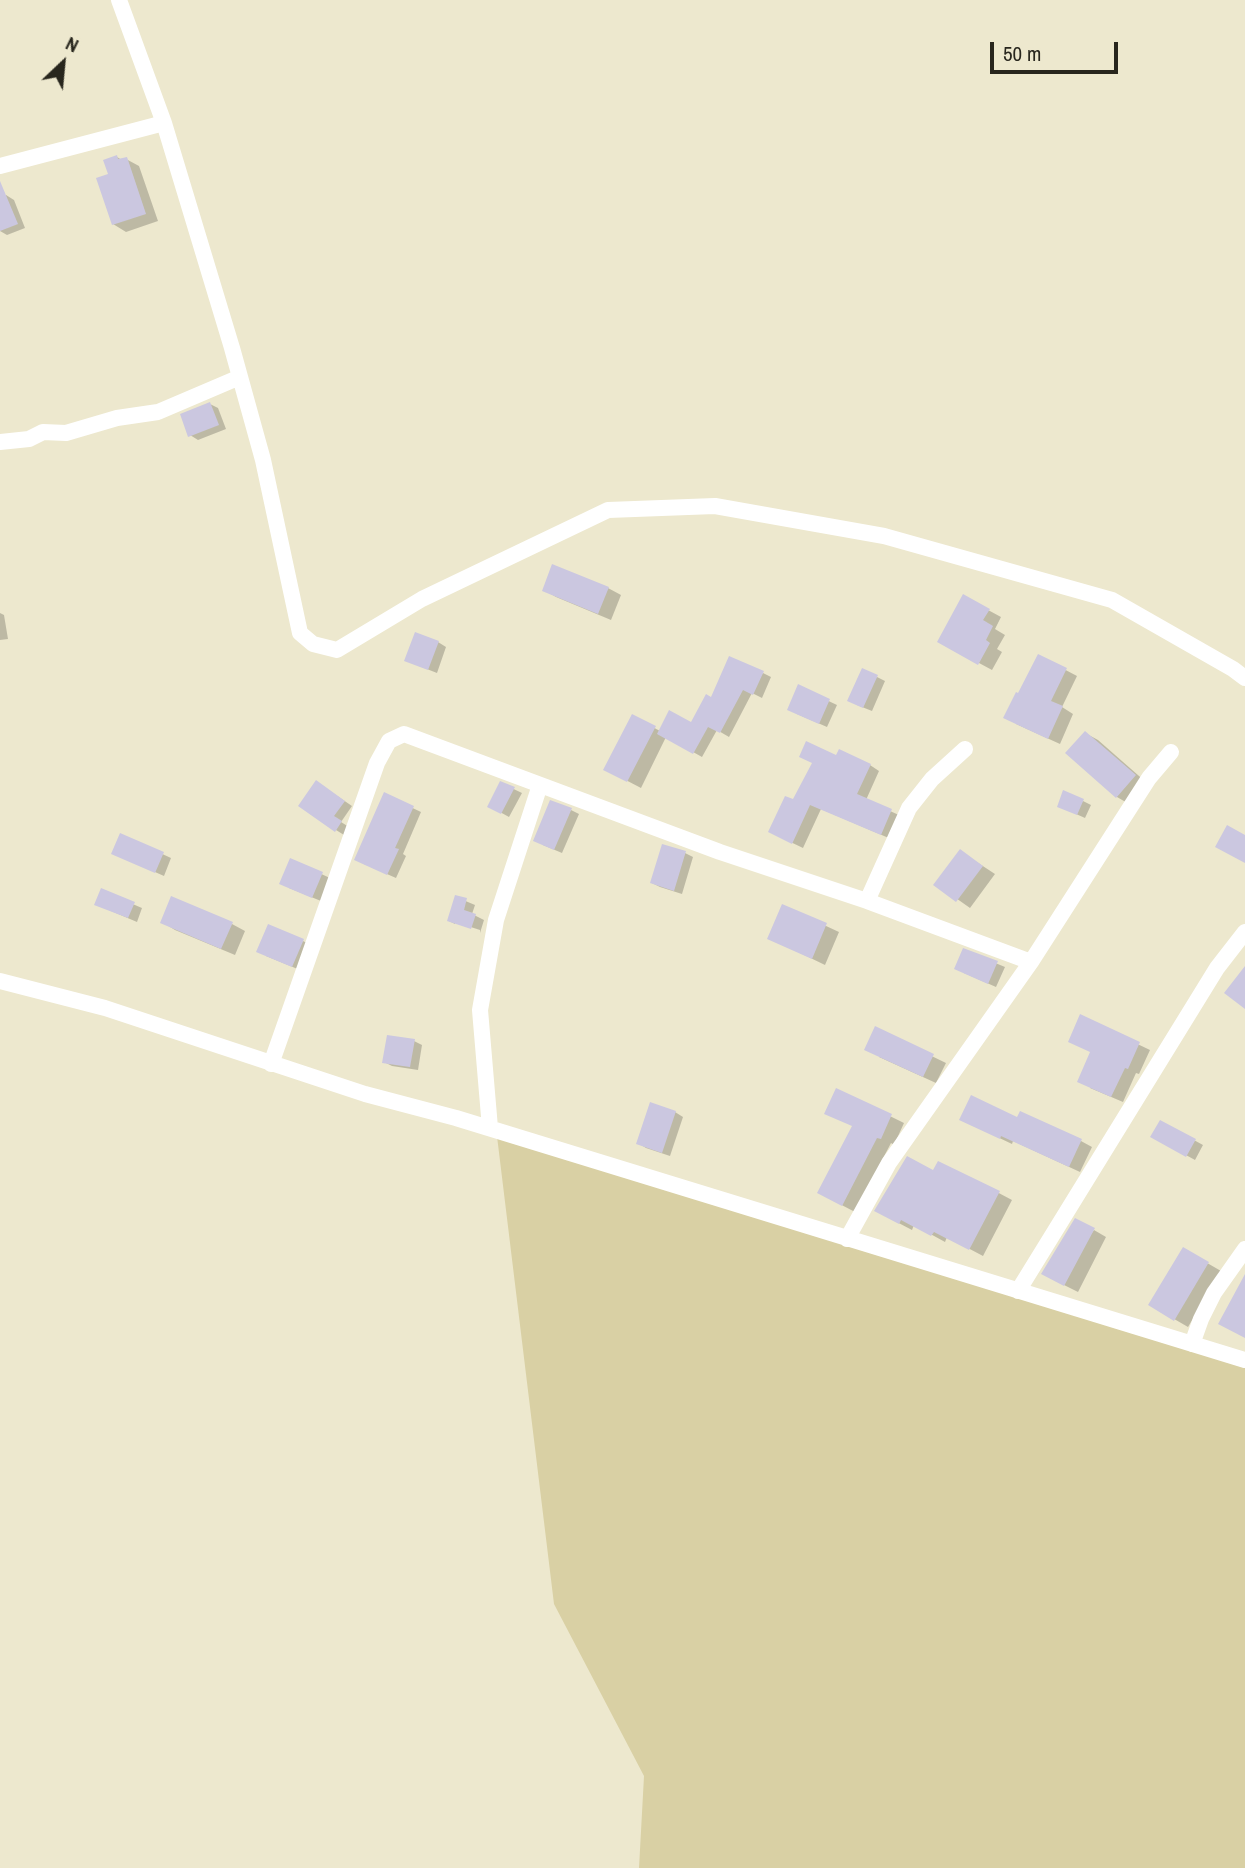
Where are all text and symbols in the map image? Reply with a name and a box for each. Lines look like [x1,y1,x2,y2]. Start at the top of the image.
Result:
north arrow [28,28,98,98]
scale bar [993,28,1121,72]
text: N [61,30,83,58]
text: 50 m [1003,39,1041,68]

